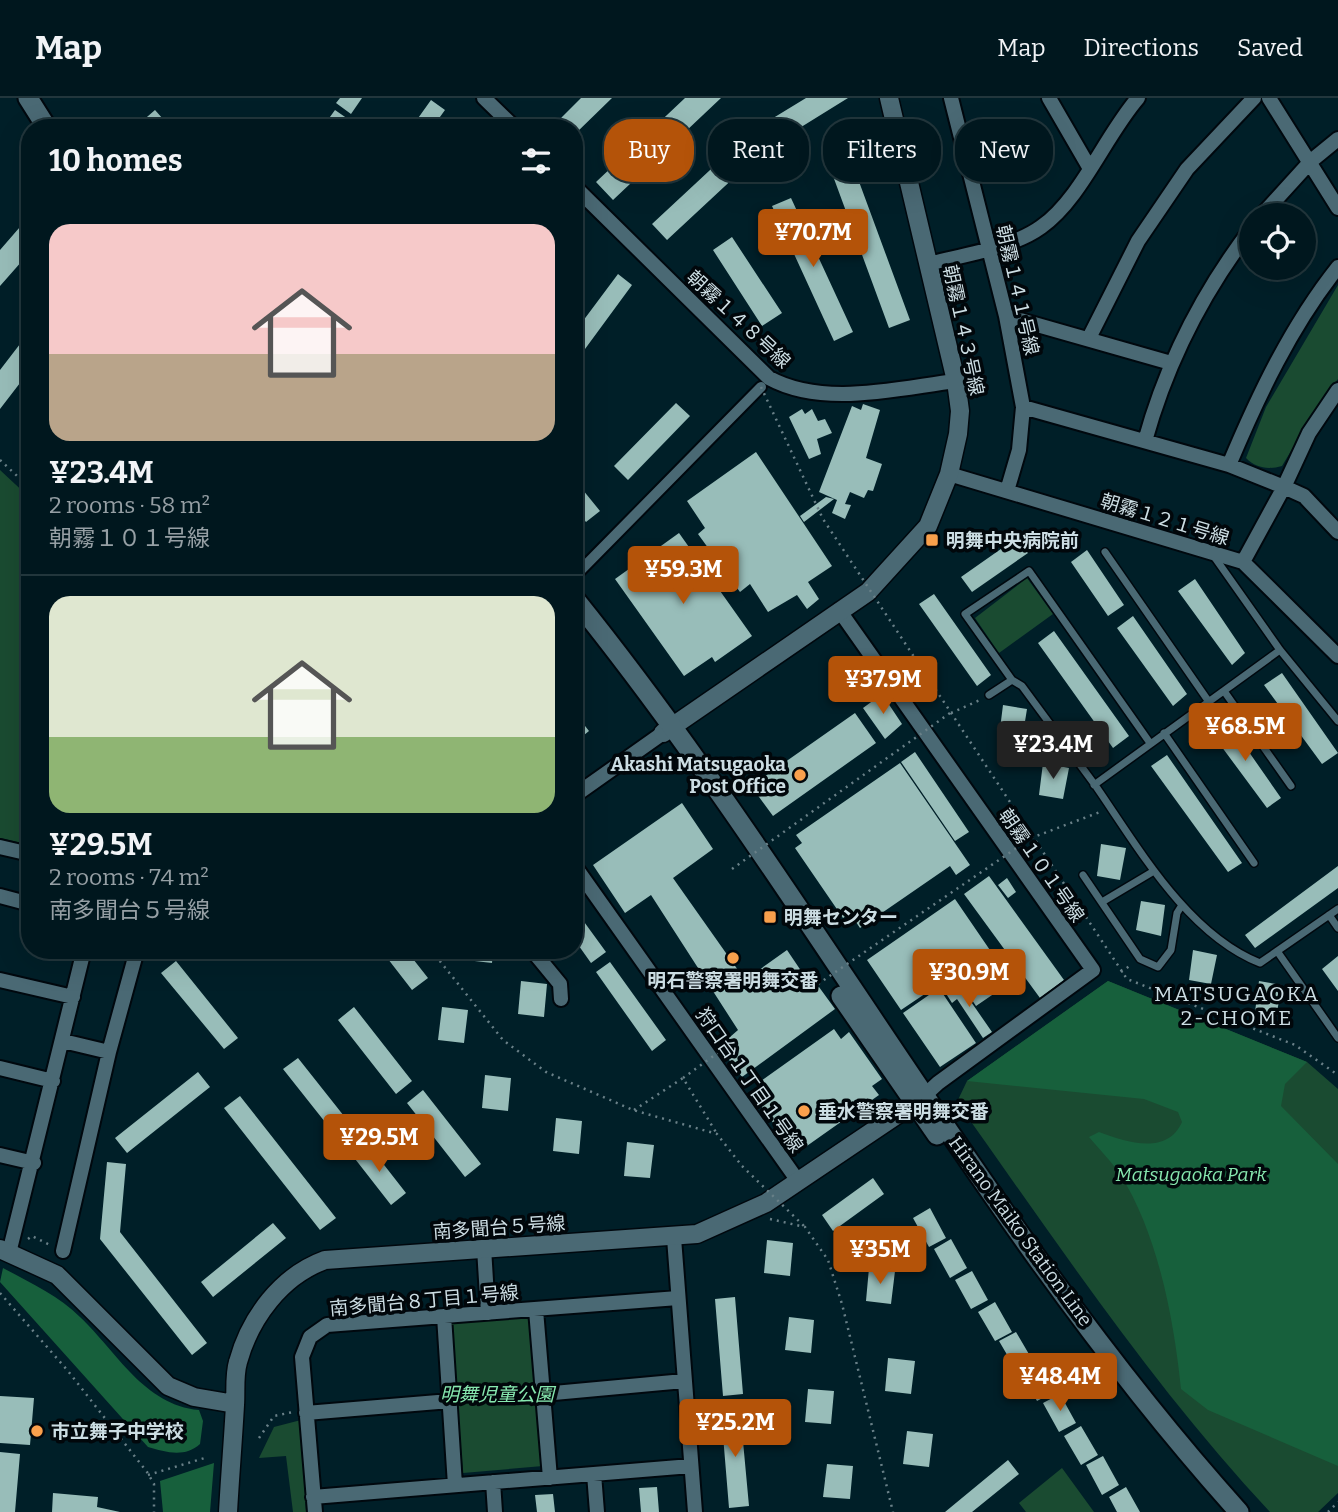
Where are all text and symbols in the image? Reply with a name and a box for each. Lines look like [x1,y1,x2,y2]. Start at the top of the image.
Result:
text: Map [35,28,102,68]
text: Map [997,34,1046,62]
text: Directions [1084,34,1199,62]
text: Saved [1237,34,1303,62]
chip: Buy [604,119,694,182]
chip: Rent [708,119,809,182]
chip: Filters [823,119,941,182]
chip: New [955,119,1053,182]
icon: filters [517,142,555,180]
text: 10 homes [49,143,183,179]
map controls [1239,203,1316,280]
button: locate [1239,203,1316,280]
pin: ¥70.7M [756,209,870,269]
text: ¥70.7M [774,218,852,246]
street label: 朝霧１４１号線 [991,223,1044,358]
street label: 朝霧１４３号線 [938,263,989,398]
street label: 朝霧１４８号線 [682,266,795,373]
icon: home [239,270,365,396]
text: ¥23.4M [49,455,154,491]
street label: 朝霧１２１号線 [1098,489,1232,550]
text: 2 rooms · 58 m² [49,491,210,519]
text: 朝霧１０１号線 [49,524,210,552]
place label: 明舞中央病院前 [946,529,1079,552]
marker: 明舞中央病院前 [924,532,940,548]
pin: ¥59.3M [626,546,740,606]
text: ¥59.3M [644,555,722,583]
icon: home [239,642,365,768]
pin: ¥37.9M [826,656,940,716]
text: ¥37.9M [844,665,922,693]
pin: ¥68.5M [1188,704,1302,763]
text: ¥68.5M [1205,712,1285,740]
pin: ¥23.4M [996,722,1110,781]
text: ¥23.4M [1013,730,1093,758]
place label: Akashi Matsugaoka Post Office [611,753,786,798]
marker: Akashi Matsugaoka Post Office [792,767,808,783]
street label: 朝霧１０１号線 [994,804,1089,926]
text: ¥29.5M [49,827,152,863]
text: 2 rooms · 74 m² [49,863,209,891]
text: 南多聞台５号線 [49,896,210,924]
place label: 明舞センター [784,906,898,929]
marker: 明舞センター [762,909,778,925]
marker: 明石警察署明舞交番 [725,950,741,966]
pin: ¥30.9M [912,950,1026,1009]
text: ¥30.9M [929,958,1009,986]
place label: 明石警察署明舞交番 [647,969,819,992]
district label: MATSUGAOKA 2-CHOME [1154,981,1320,1031]
street label: 狩口台１丁目１号線 [691,1004,808,1157]
place label: 垂水警察署明舞交番 [818,1100,989,1123]
marker: 垂水警察署明舞交番 [796,1103,812,1119]
pin: ¥29.5M [322,1114,436,1174]
text: ¥29.5M [339,1123,419,1151]
street label: Hirano Maiko Station Line [944,1132,1097,1331]
park label: Matsugaoka Park [1116,1163,1267,1186]
street label: 南多聞台５号線 [432,1211,566,1244]
pin: ¥35M [839,1226,921,1286]
text: ¥35M [849,1235,911,1263]
street label: 南多聞台８丁目１号線 [328,1281,520,1320]
pin: ¥48.4M [1003,1354,1117,1413]
text: ¥48.4M [1019,1362,1101,1390]
park label: 明舞児童公園 [440,1383,557,1406]
pin: ¥25.2M [678,1400,792,1459]
text: ¥25.2M [695,1408,775,1436]
place label: 市立舞子中学校 [51,1420,184,1443]
marker: 市立舞子中学校 [29,1423,45,1439]

